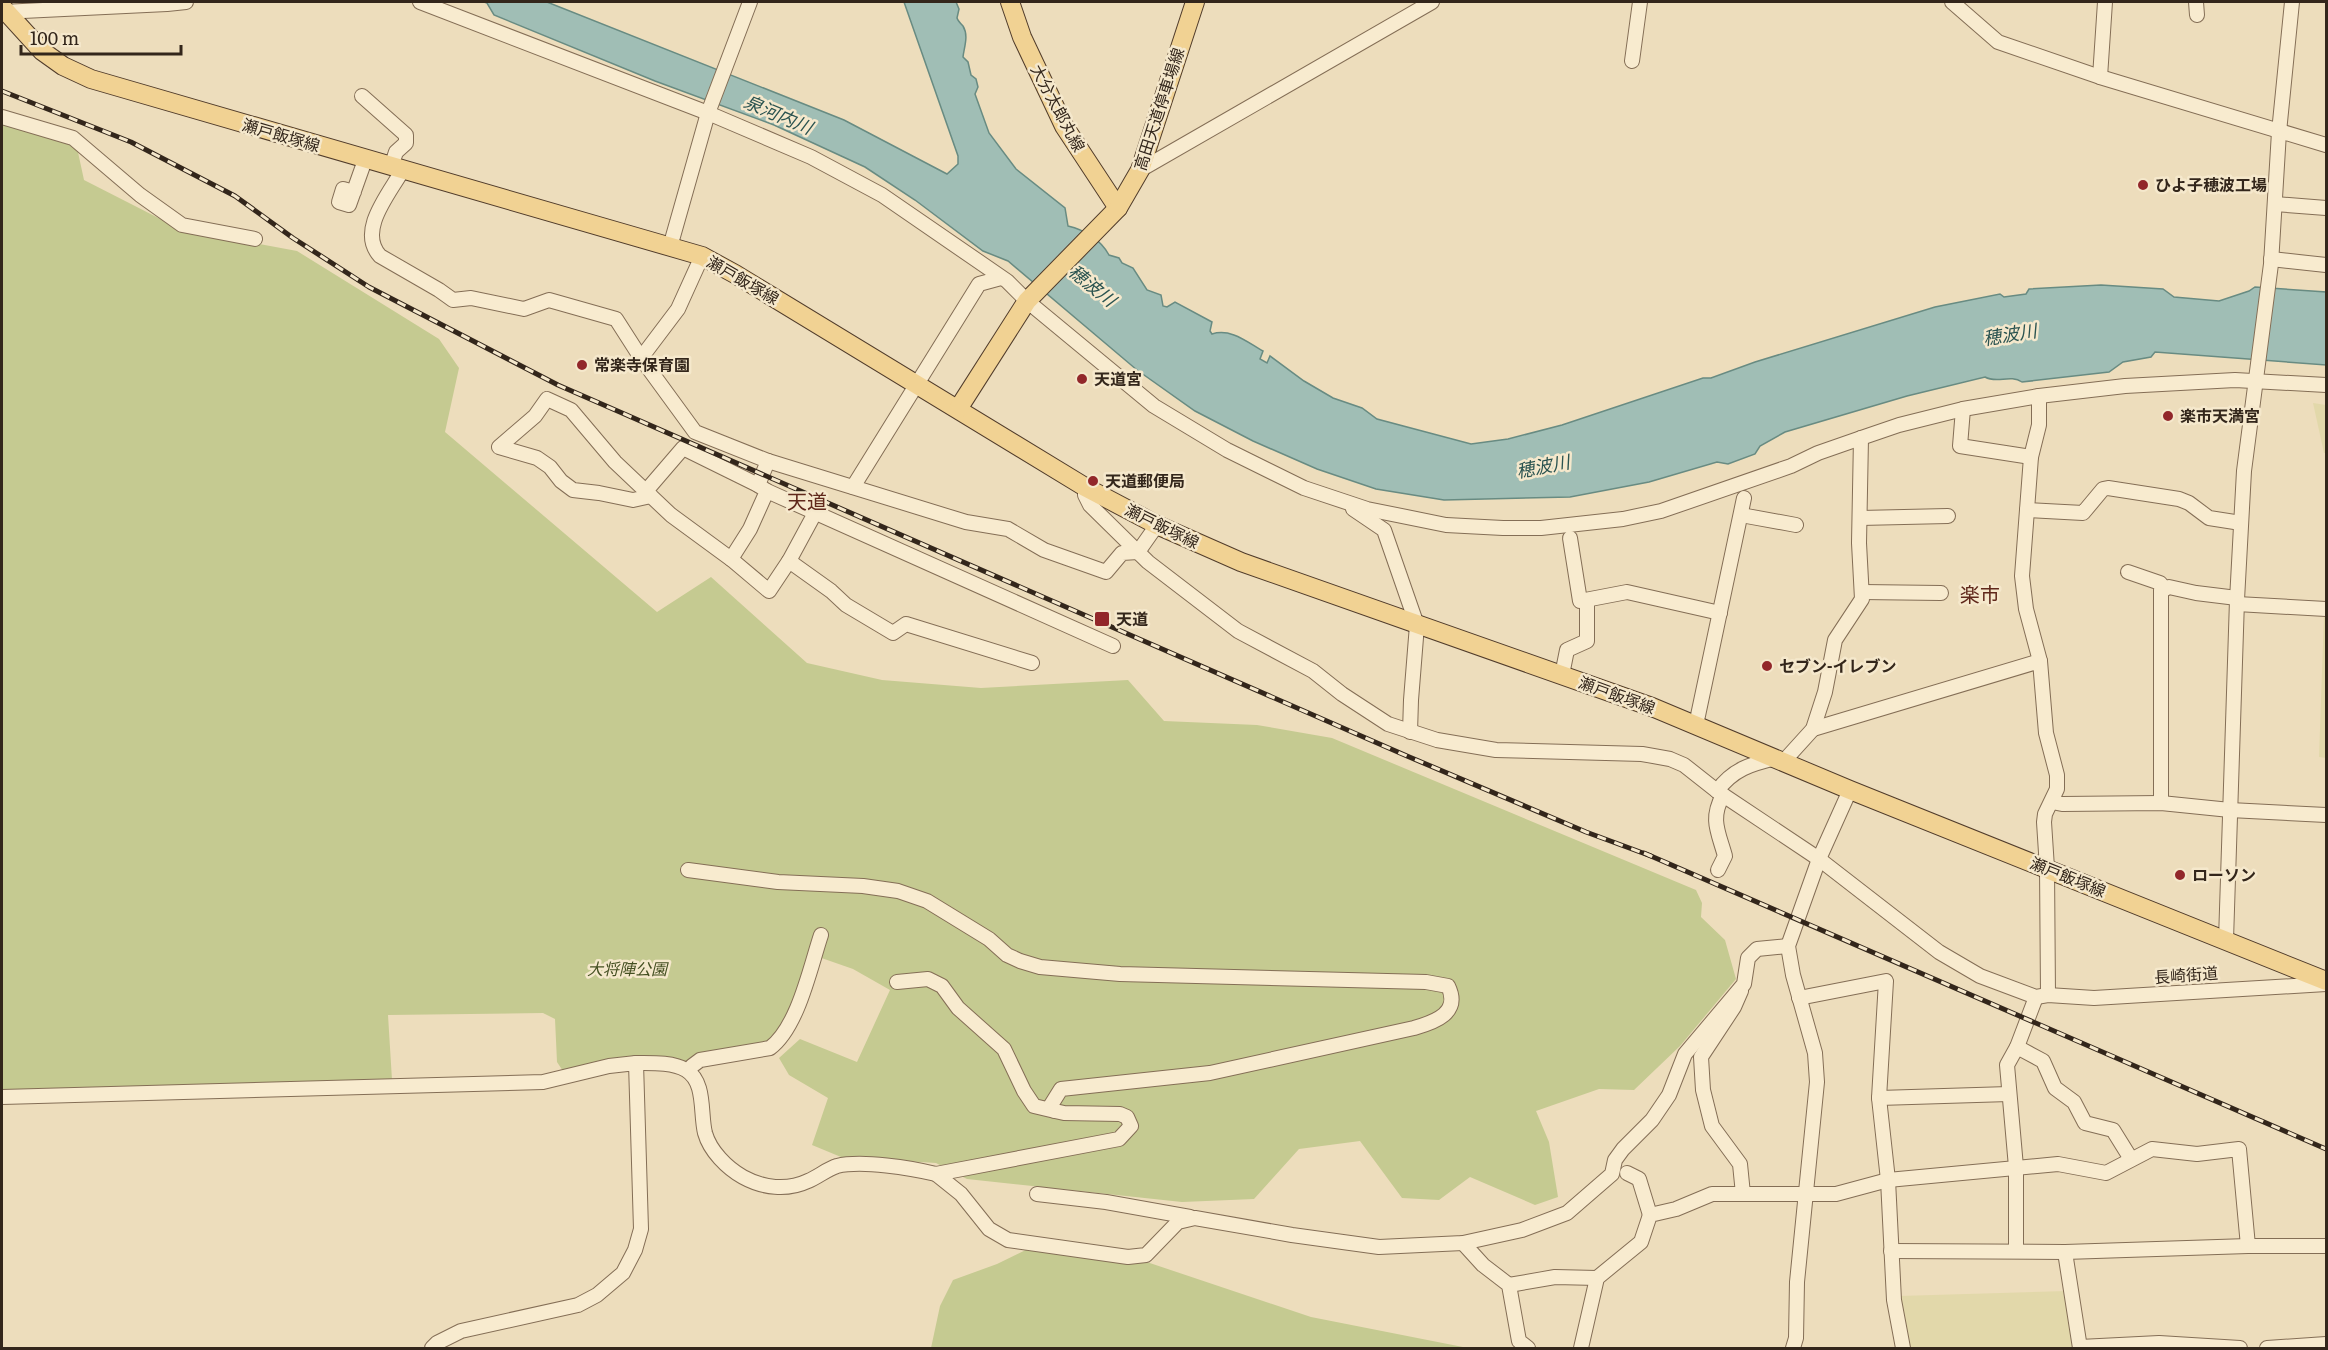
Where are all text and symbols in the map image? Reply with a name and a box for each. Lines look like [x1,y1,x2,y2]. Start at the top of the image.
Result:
scale bar [21,18,182,56]
text: 100 m [30,24,79,51]
street label: 高田天道停車場線 [1127,44,1189,173]
street label: 大分太郎丸線 [1026,60,1092,156]
water label: 泉河内川 [740,87,819,141]
street label: 瀬戸飯塚線 [240,111,323,157]
place label: ひよ子穂波工場 [2155,172,2267,196]
marker: ひよ子穂波工場 [2136,178,2150,192]
street label: 瀬戸飯塚線 [703,249,784,310]
water label: 穂波川 [1063,257,1124,314]
water label: 穂波川 [1981,316,2041,351]
place label: 常楽寺保育園 [594,352,690,376]
marker: 常楽寺保育園 [575,358,589,372]
place label: 天道宮 [1094,366,1142,390]
marker: 天道宮 [1075,372,1089,386]
place label: 楽市天満宮 [2180,403,2260,427]
marker: 楽市天満宮 [2161,409,2175,423]
water label: 穂波川 [1514,447,1574,484]
place label: 天道郵便局 [1105,468,1185,492]
marker: 天道郵便局 [1086,474,1100,488]
district label: 天道 [787,485,827,515]
street label: 瀬戸飯塚線 [1121,497,1204,553]
district label: 楽市 [1960,578,2000,608]
place label: 天道 [1116,606,1148,630]
marker: 天道 [1093,610,1111,628]
place label: セブン-イレブン [1779,653,1896,677]
marker: セブン-イレブン [1760,659,1774,673]
street label: 瀬戸飯塚線 [1576,669,1659,719]
street label: 瀬戸飯塚線 [2027,850,2110,902]
place label: ローソン [2192,862,2256,886]
marker: ローソン [2173,868,2187,882]
park label: 大将陣公園 [587,956,669,980]
street label: 長崎街道 [2153,960,2219,988]

